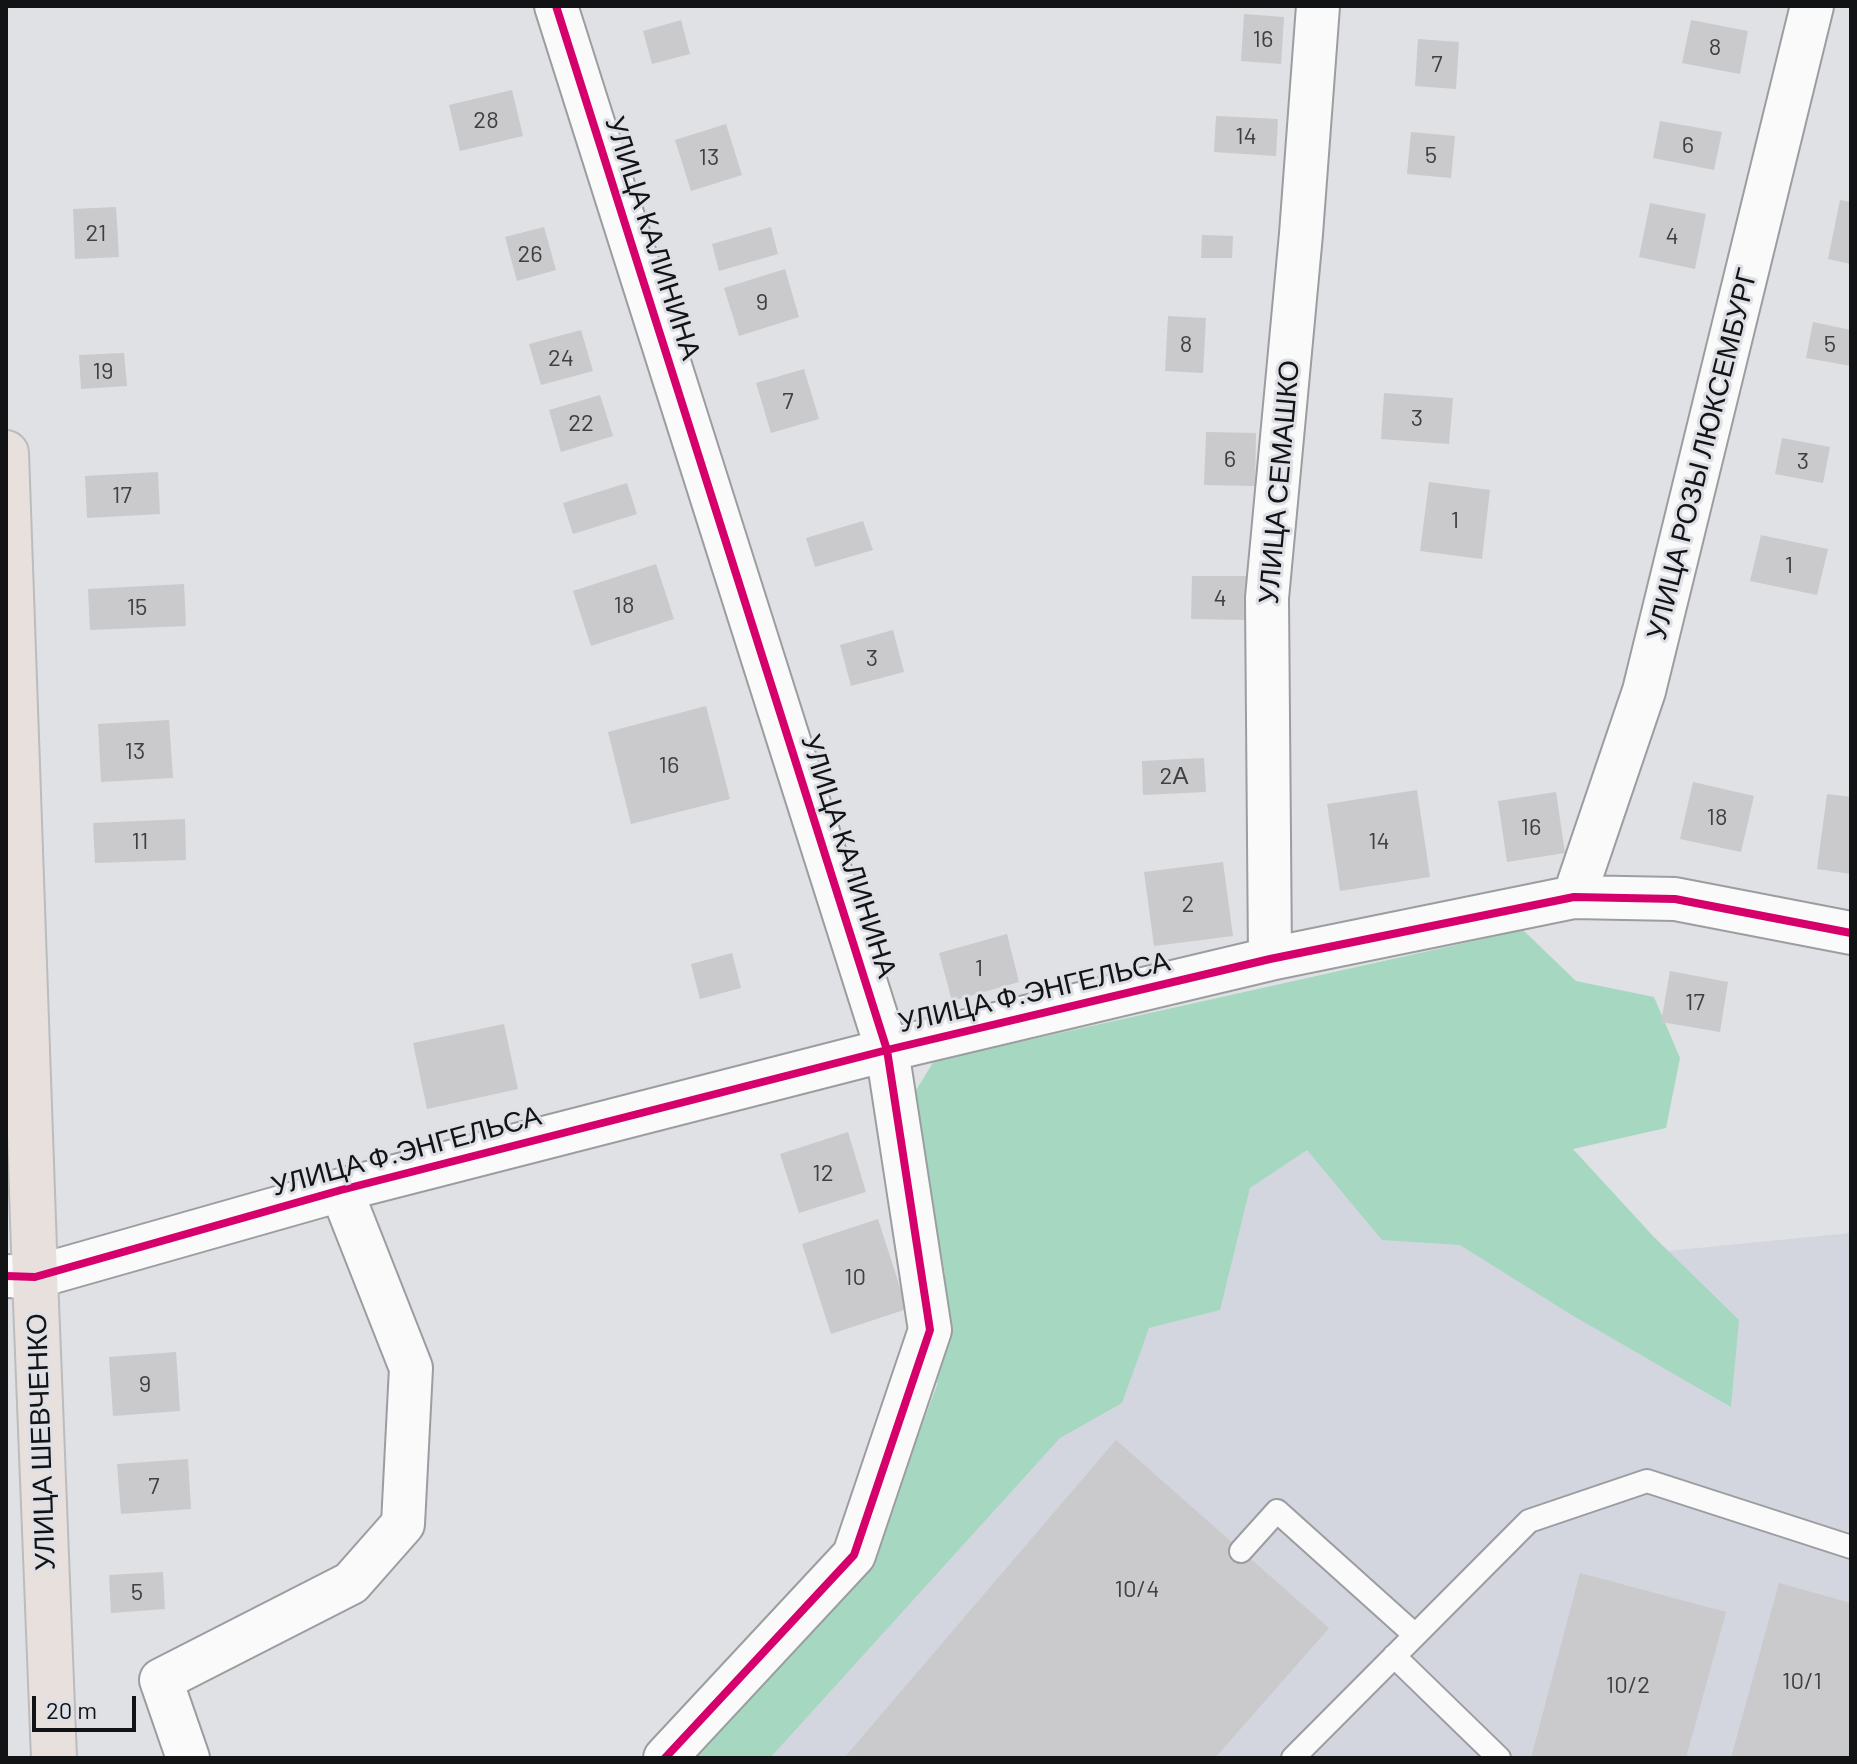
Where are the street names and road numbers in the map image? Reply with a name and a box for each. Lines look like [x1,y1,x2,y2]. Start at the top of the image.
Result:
street label: УЛИЦА КАЛИНИНА [598,112,708,364]
street label: УЛИЦА РОЗЫ ЛЮКСЕМБУРГ [1640,265,1764,643]
street label: УЛИЦА СЕМАШКО [1252,359,1306,605]
street label: УЛИЦА КАЛИНИНА [794,730,904,982]
street label: УЛИЦА Ф.ЭНГЕЛЬСА [895,944,1173,1040]
street label: УЛИЦА Ф.ЭНГЕЛЬСА [267,1099,545,1203]
street label: УЛИЦА ШЕВЧЕНКО [20,1313,62,1571]

